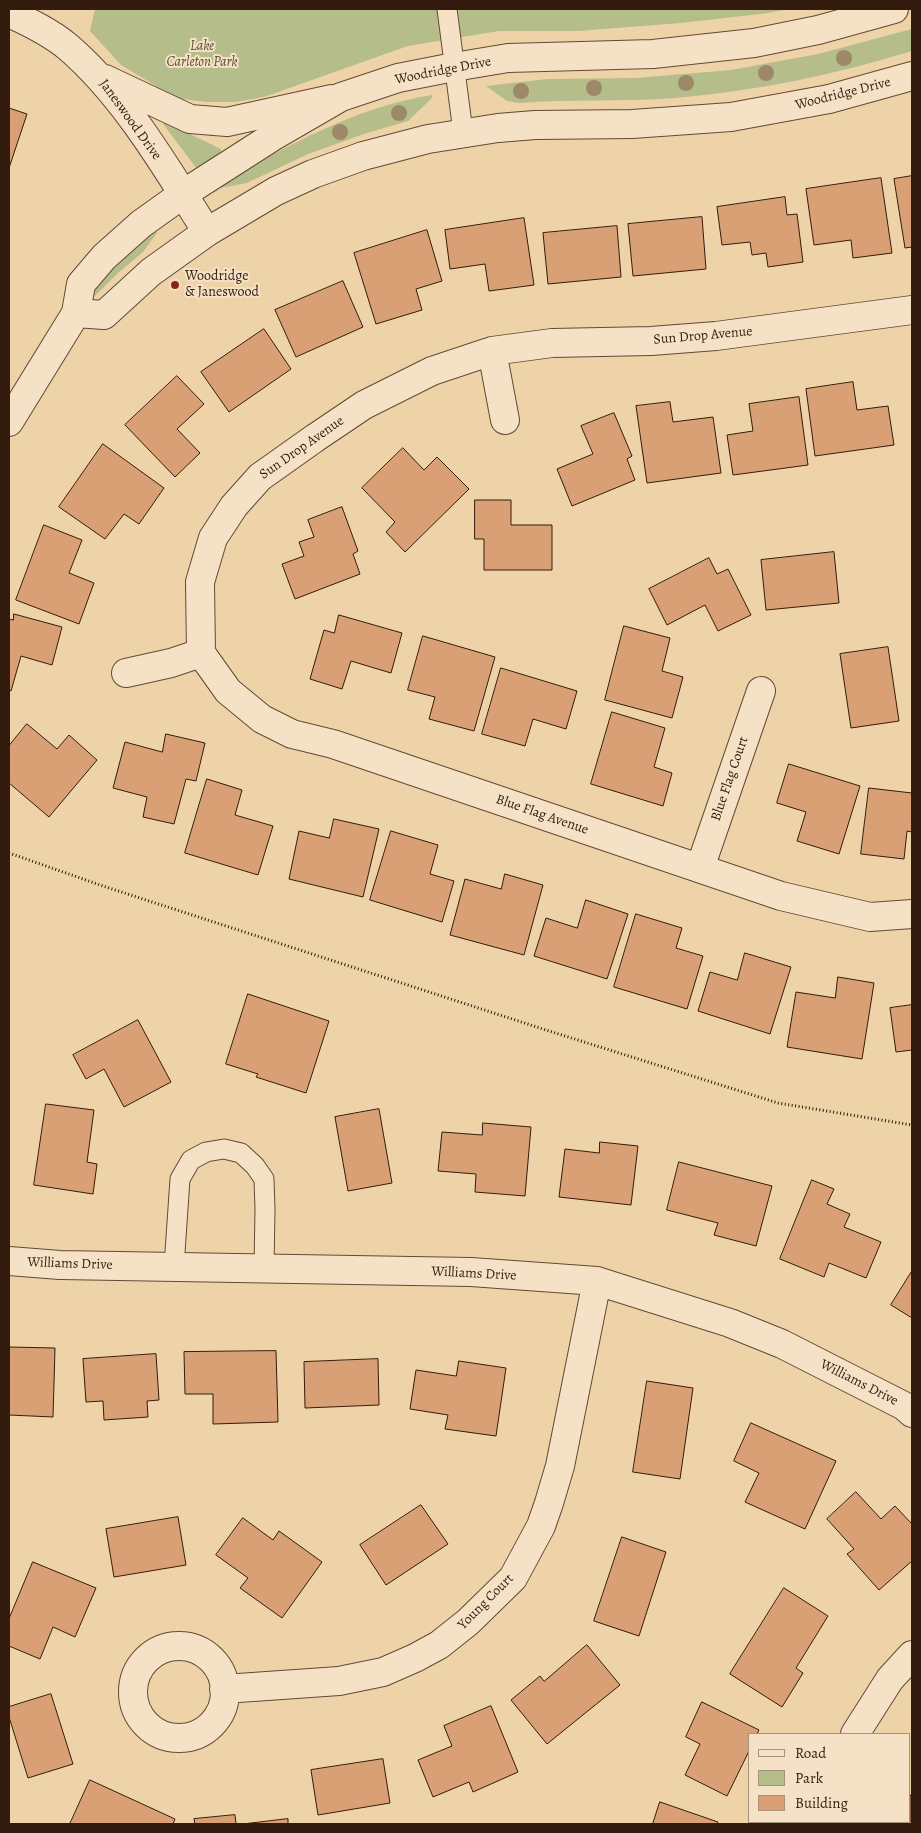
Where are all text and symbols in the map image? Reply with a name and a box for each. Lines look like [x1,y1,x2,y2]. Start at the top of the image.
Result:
park label: Lake Carleton Park [166,39,238,72]
street label: Woodridge Drive [393,53,493,89]
street label: Woodridge Drive [794,74,892,114]
street label: Janeswood Drive [95,76,165,164]
place label: Woodridge & Janeswood [185,269,259,302]
marker: Woodridge & Janeswood [169,279,181,291]
street label: Sun Drop Avenue [653,323,753,349]
street label: Sun Drop Avenue [256,413,348,483]
street label: Blue Flag Court [708,735,752,823]
street label: Blue Flag Avenue [493,791,591,839]
street label: Williams Drive [27,1254,113,1274]
street label: Williams Drive [431,1263,517,1285]
street label: Williams Drive [817,1356,901,1410]
street label: Young Court [455,1571,517,1633]
legend [748,1733,911,1823]
text: Road [795,1743,826,1763]
text: Park [795,1768,823,1788]
text: Building [795,1793,848,1813]

